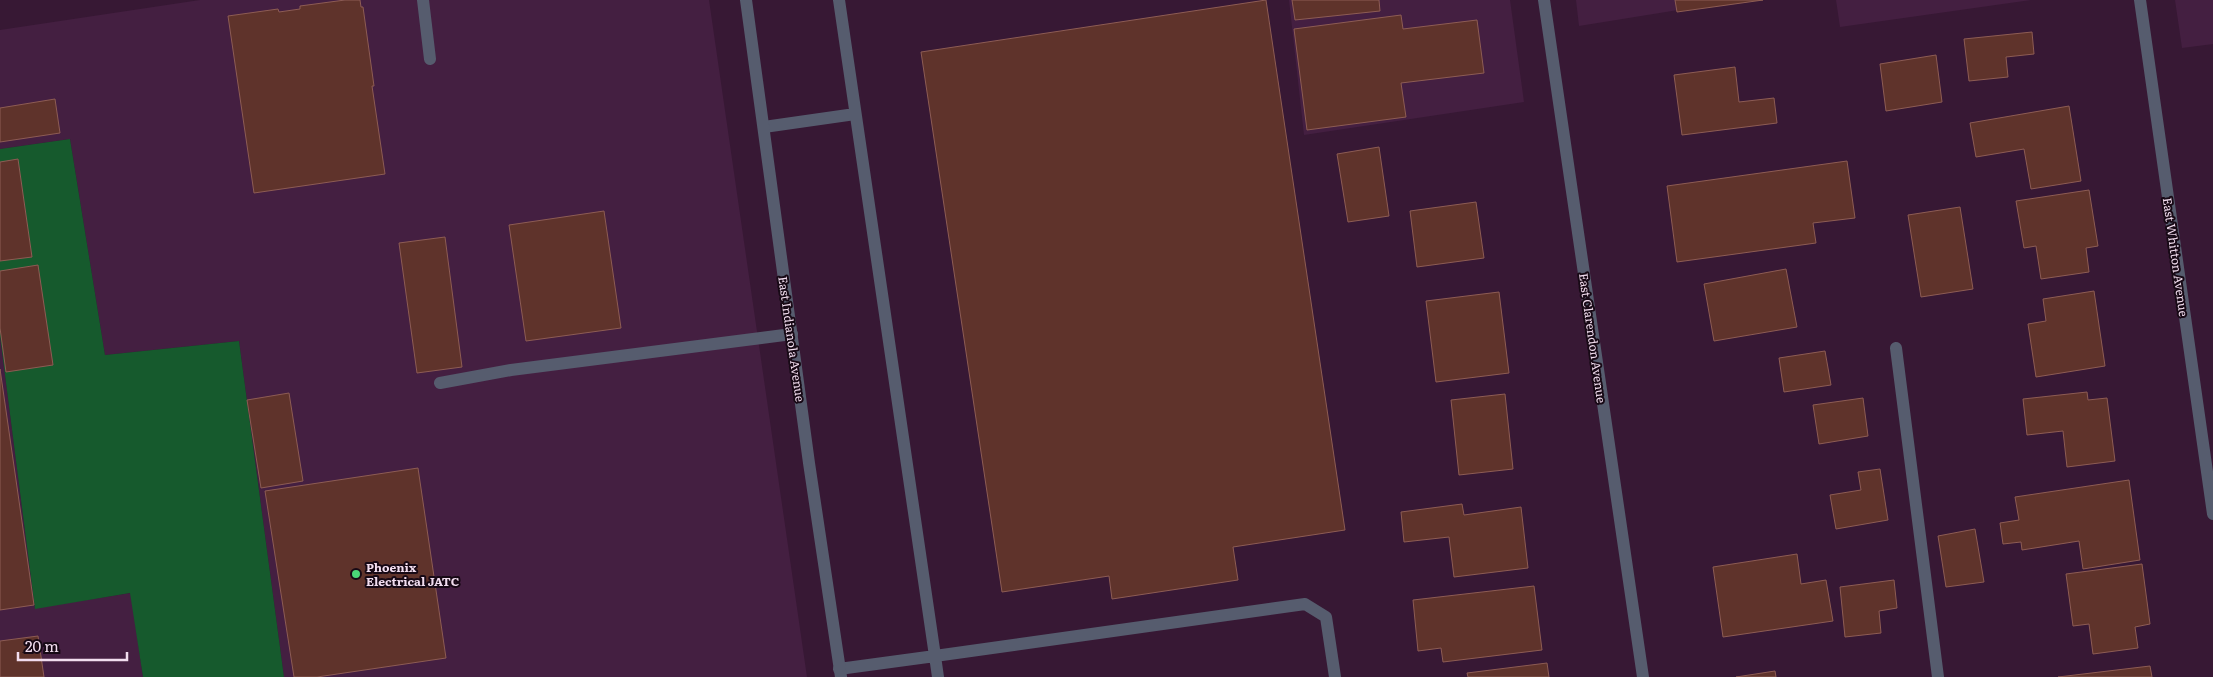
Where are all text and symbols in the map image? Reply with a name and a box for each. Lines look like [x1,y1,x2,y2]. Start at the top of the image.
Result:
street label: East Whitton Avenue [2159,196,2193,318]
street label: East Clarendon Avenue [1575,272,1611,404]
street label: East Indianola Avenue [774,275,810,403]
place label: Phoenix Electrical JATC [366,558,459,590]
marker: Phoenix Electrical JATC [350,568,362,580]
scale bar [18,630,126,662]
text: 20 m [25,634,59,657]

